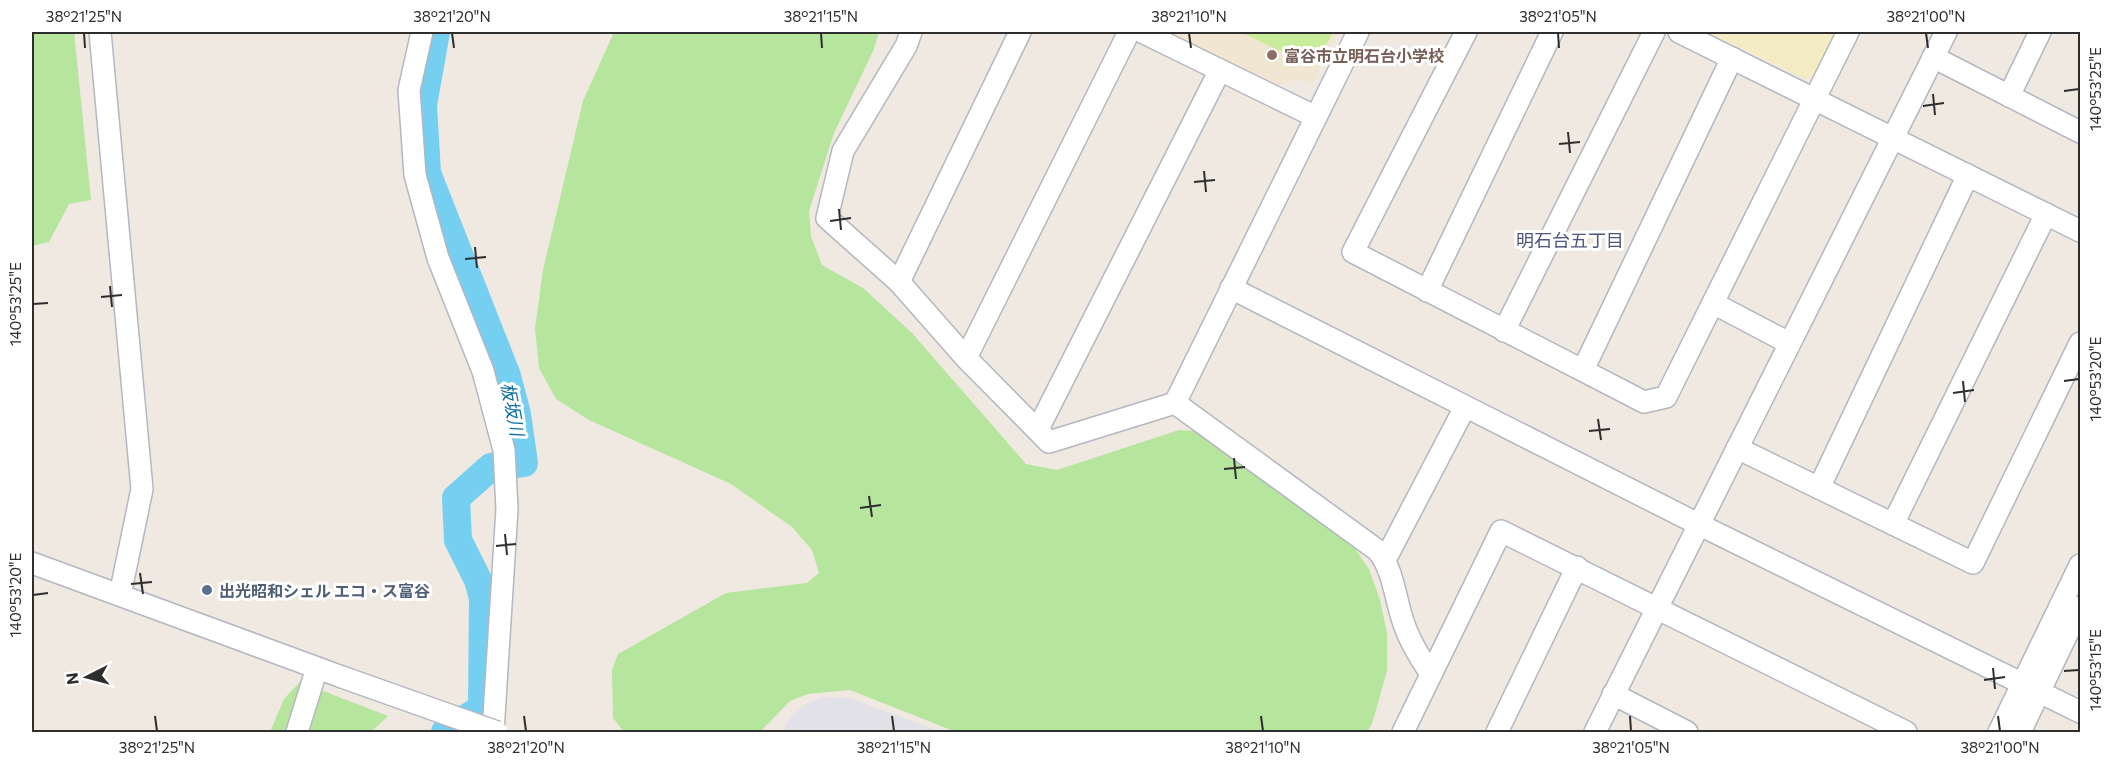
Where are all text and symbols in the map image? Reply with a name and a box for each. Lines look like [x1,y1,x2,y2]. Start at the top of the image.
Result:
text: 38°21'25"N [46,7,122,25]
text: 38°21'20"N [413,7,491,25]
text: 38°21'15"N [784,7,858,25]
text: 38°21'10"N [1151,7,1227,25]
text: 38°21'05"N [1519,7,1597,25]
text: 38°21'00"N [1887,7,1965,25]
place label: 富谷市立明石台小学校 [1284,46,1444,65]
text: 140°53'25"E [2086,47,2104,131]
marker: 富谷市立明石台小学校 [1265,48,1279,62]
district label: 明石台五丁目 [1516,229,1624,251]
text: 140°53'25"E [6,262,24,346]
text: 140°53'20"E [2086,336,2104,421]
water label: 板坂川 [497,380,529,440]
text: 140°53'20"E [6,552,24,637]
place label: 出光昭和シェル エコ・ス富谷 [219,581,430,600]
marker: 出光昭和シェル エコ・ス富谷 [200,583,214,597]
text: 140°53'15"E [2086,629,2104,711]
north arrow [57,647,117,707]
text: N [62,672,82,686]
text: 38°21'25"N [119,738,195,756]
text: 38°21'20"N [487,738,565,756]
text: 38°21'15"N [857,738,931,756]
text: 38°21'10"N [1225,738,1301,756]
text: 38°21'05"N [1592,738,1670,756]
text: 38°21'00"N [1961,738,2039,756]

